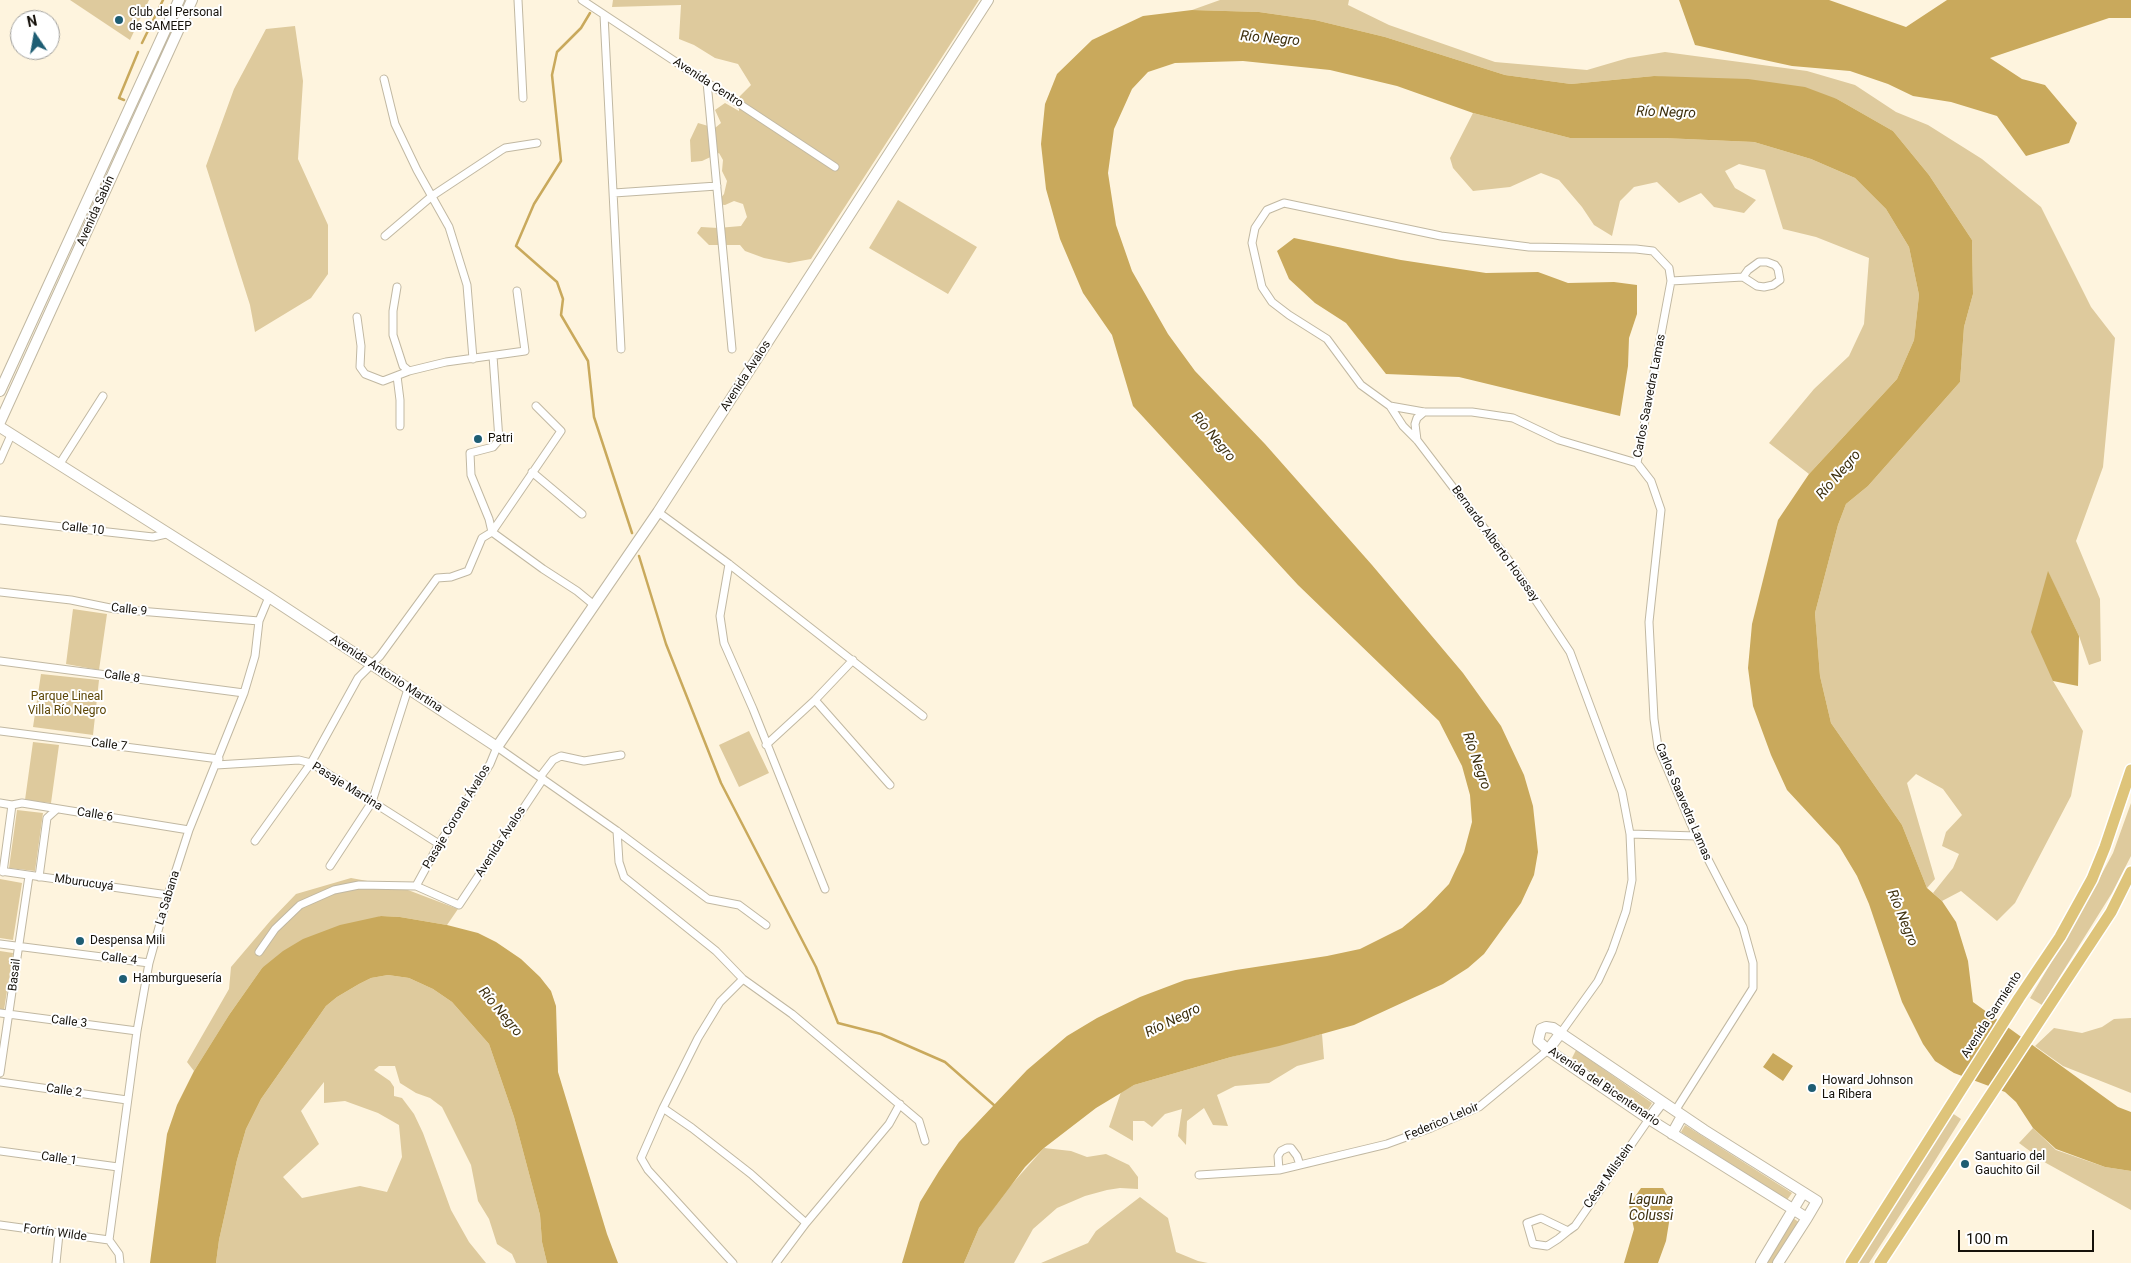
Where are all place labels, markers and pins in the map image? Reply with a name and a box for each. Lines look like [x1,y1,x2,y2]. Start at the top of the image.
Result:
place label: Club del Personal de SAMEEP [129,6,222,34]
marker: Club del Personal de SAMEEP [113,14,125,26]
place label: Patri [488,432,513,446]
marker: Patri [472,433,484,445]
place label: Despensa Mili [90,934,165,948]
marker: Despensa Mili [74,935,86,947]
place label: Hamburguesería [133,972,222,986]
marker: Hamburguesería [117,973,129,985]
place label: Howard Johnson La Ribera [1822,1074,1913,1102]
marker: Howard Johnson La Ribera [1806,1082,1818,1094]
place label: Santuario del Gauchito Gil [1975,1150,2045,1178]
marker: Santuario del Gauchito Gil [1959,1158,1971,1170]

